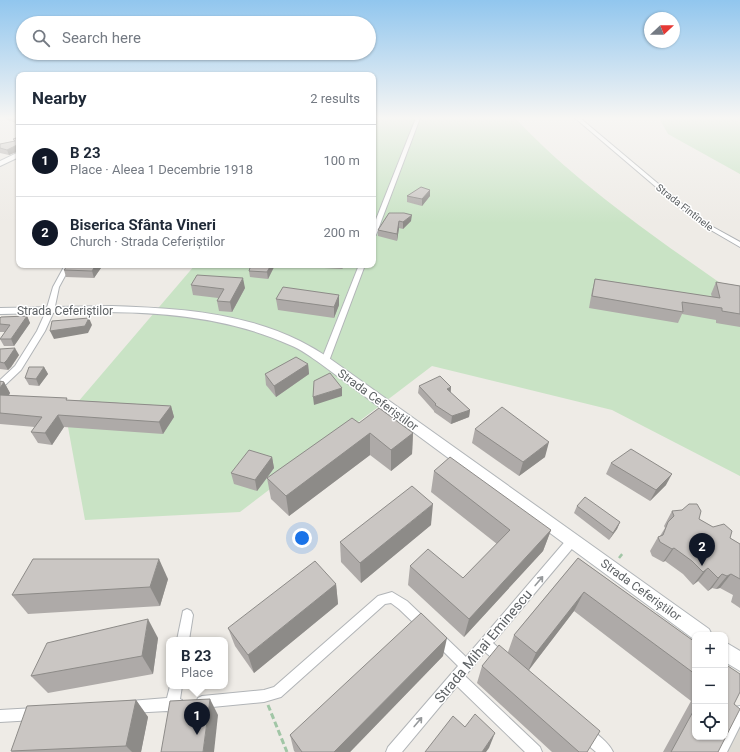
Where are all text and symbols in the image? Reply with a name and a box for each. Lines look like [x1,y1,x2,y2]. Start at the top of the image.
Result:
north arrow [644,12,680,48]
search box [16,16,376,60]
icon: search [30,27,52,49]
text: Search here [62,29,141,47]
text: Nearby [32,88,87,108]
text: 2 results [310,91,360,106]
text: B 23 [70,144,101,162]
text: 1 [41,153,49,168]
text: 100 m [323,153,360,168]
text: Place · Aleea 1 Decembrie 1918 [70,162,253,177]
street label: Strada Fîntînele [654,182,715,233]
text: Biserica Sfânta Vineri [70,216,216,234]
text: 2 [41,225,49,240]
text: 200 m [323,225,360,240]
text: Church · Strada Ceferiștilor [70,234,225,249]
street label: Strada Ceferiștilor [17,304,113,319]
street label: Strada Ceferiștilor [334,366,421,435]
your location [292,528,312,548]
pin: 2 [689,533,715,566]
street label: Strada Ceferiștilor [597,556,684,625]
one-way arrow [534,575,543,586]
street label: Strada Mihai Eminescu [431,586,535,706]
map controls [692,632,728,740]
button: + [692,632,728,668]
popup [166,637,228,689]
text: B 23 [181,647,211,665]
text: Place [181,665,213,680]
button: − [692,668,728,704]
pin: 1 [184,702,210,735]
button: locate [692,704,728,740]
one-way arrow [414,717,423,728]

